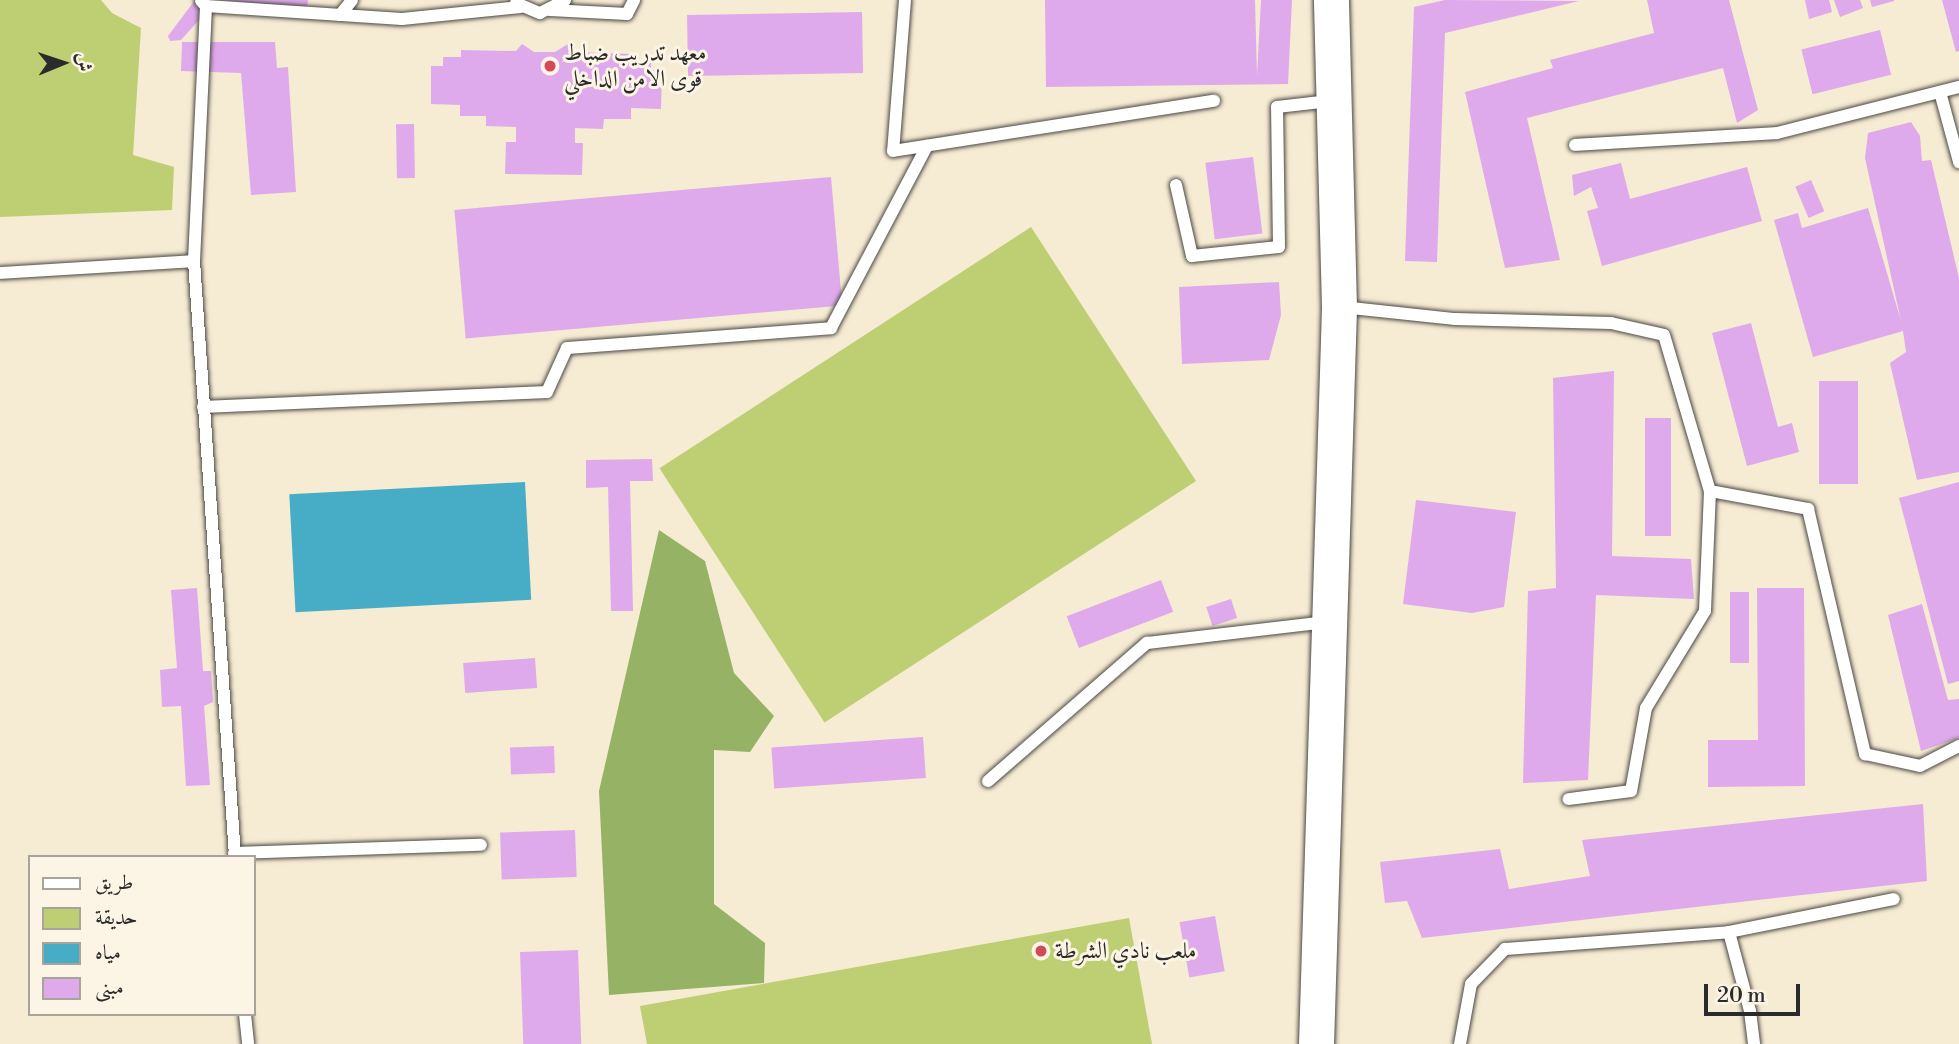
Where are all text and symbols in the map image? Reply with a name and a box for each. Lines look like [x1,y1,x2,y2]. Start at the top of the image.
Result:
north arrow [28,28,98,98]
place label: معهد تدريب ضباط قوى الامن الداخلي [564,39,706,93]
text: ش [72,52,96,72]
marker: معهد تدريب ضباط قوى الامن الداخلي [542,58,558,74]
legend [28,855,256,1016]
text: طريق [95,870,133,896]
text: حديقة [95,905,138,931]
place label: ملعب نادي الشرطة [1055,937,1196,965]
text: مياه [95,940,121,966]
marker: ملعب نادي الشرطة [1033,943,1049,959]
scale bar [1707,970,1803,1014]
text: مبنى [95,975,124,1001]
text: 20 m [1717,983,1766,1009]

